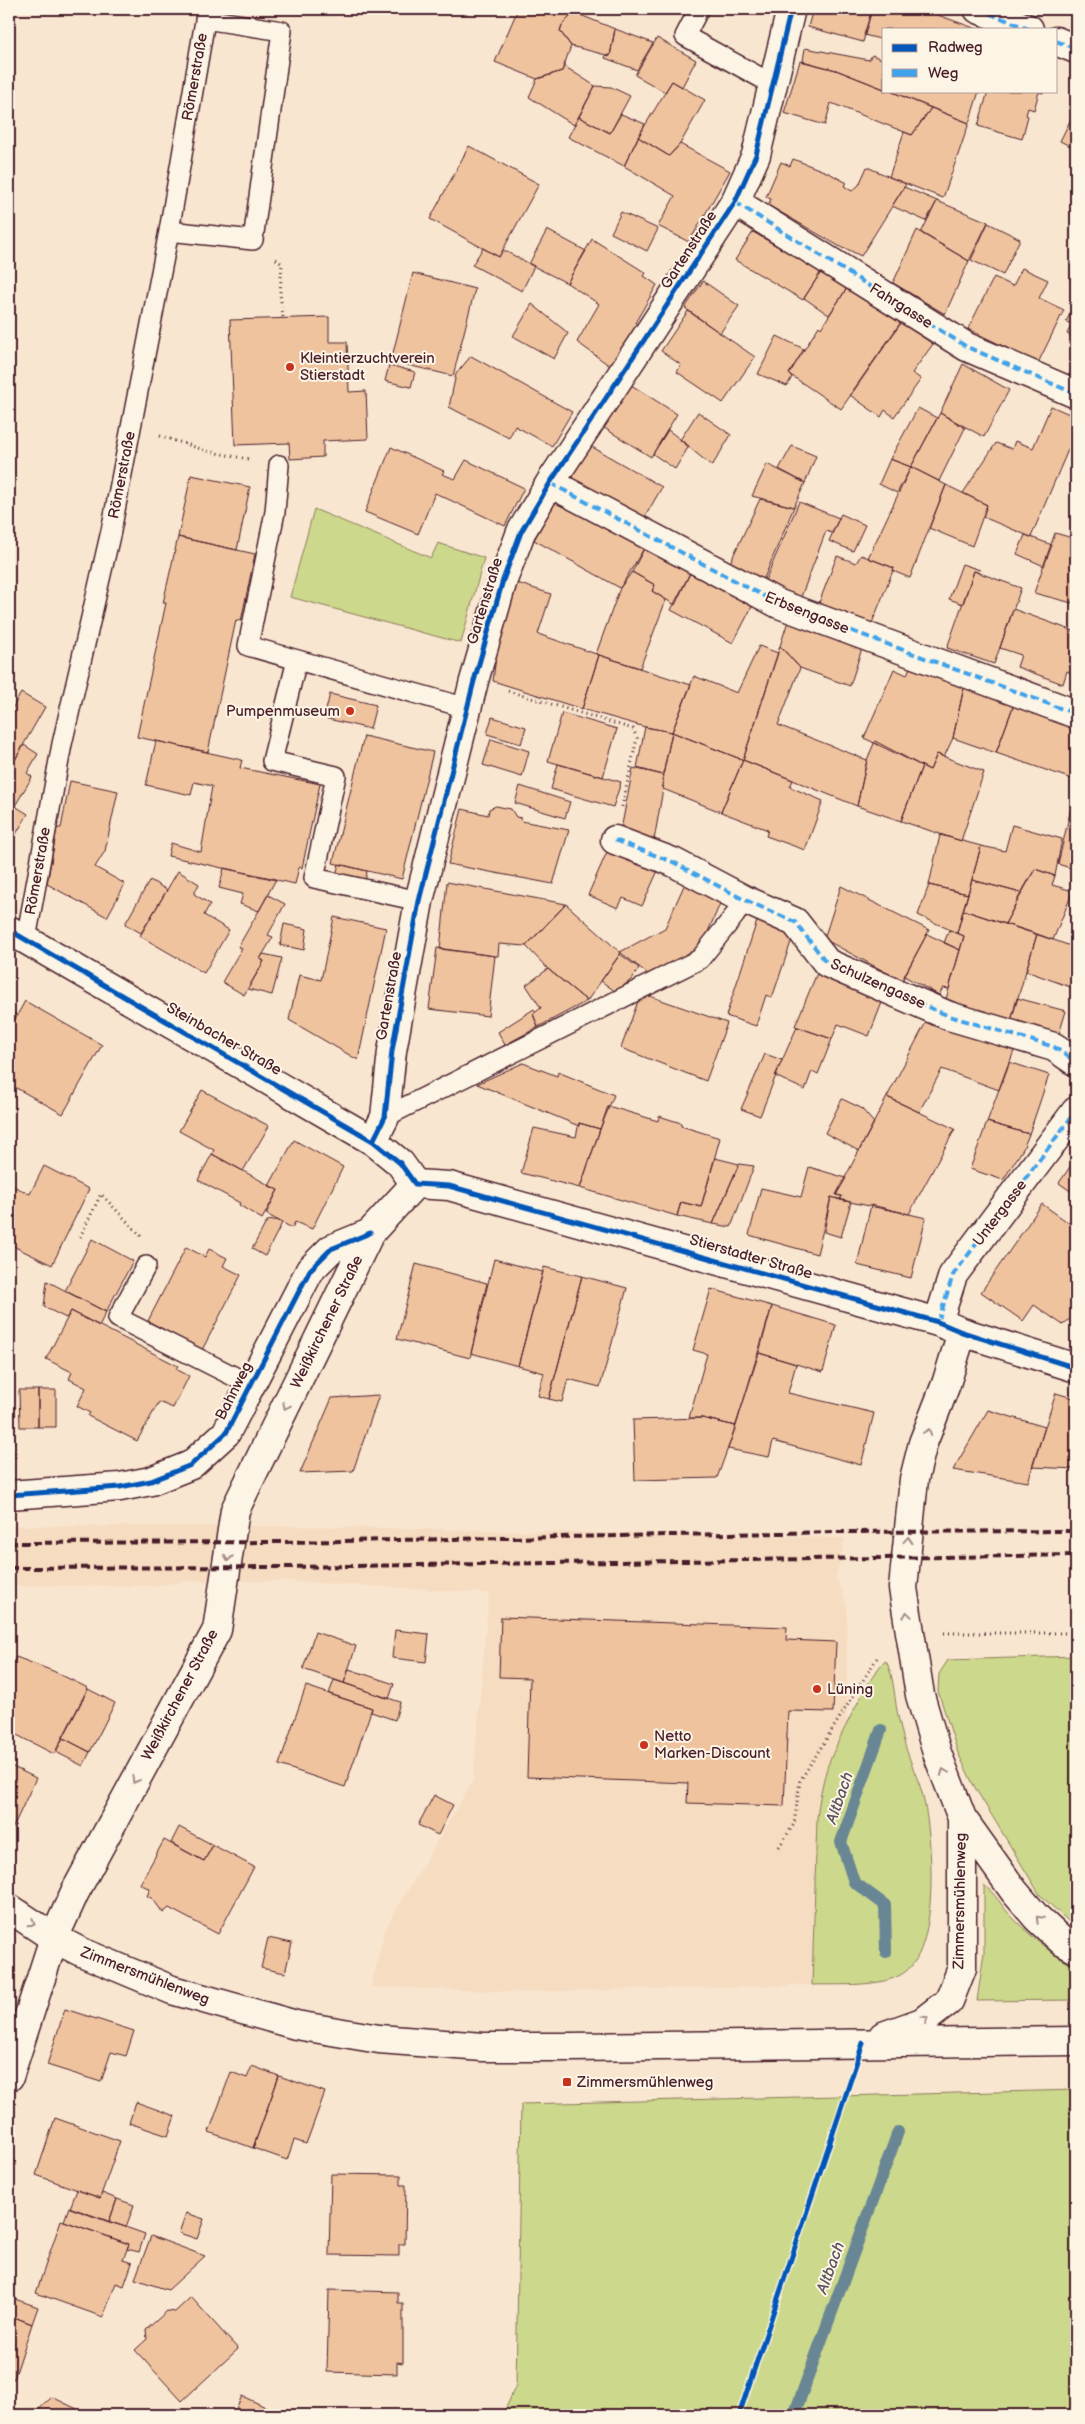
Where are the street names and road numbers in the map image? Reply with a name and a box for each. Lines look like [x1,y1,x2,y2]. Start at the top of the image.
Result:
street label: Römerstraße [178,32,212,122]
street label: Gartenstraße [657,207,721,293]
street label: Fahrgasse [866,279,936,333]
street label: Römerstraße [104,430,140,520]
street label: Gartenstraße [463,555,507,647]
street label: Erbsengasse [762,587,852,639]
street label: Römerstraße [21,826,55,916]
street label: Gartenstraße [372,950,406,1042]
street label: Schulzengasse [827,955,929,1014]
street label: Steinbacher Straße [163,998,285,1080]
street label: Untergasse [969,1176,1031,1250]
street label: Stierstadter Straße [687,1230,815,1284]
street label: Weißkirchener Straße [286,1252,368,1392]
street label: Bahnweg [211,1359,257,1423]
street label: Weißkirchener Straße [137,1626,223,1764]
street label: Zimmersmühlenweg [949,1833,971,1970]
street label: Zimmersmühlenweg [77,1942,212,2009]

